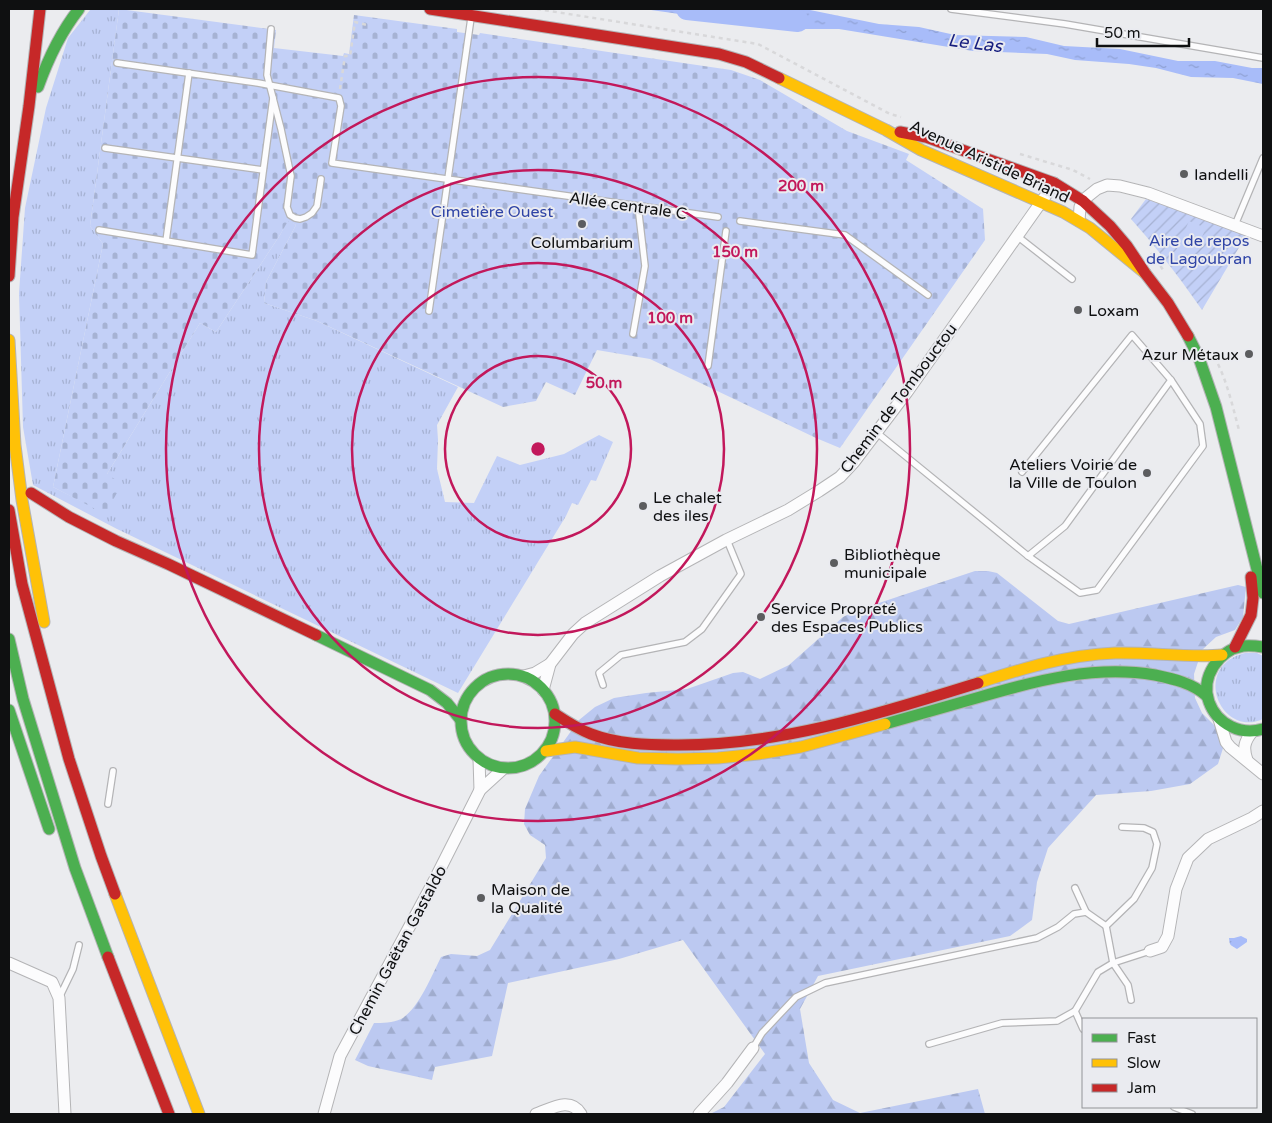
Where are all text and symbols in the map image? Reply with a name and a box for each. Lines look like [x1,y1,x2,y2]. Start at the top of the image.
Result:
scale bar [1097,15,1190,47]
text: 50 m [1104,24,1141,42]
water label: Le Las [947,29,1005,57]
street label: Avenue Aristide Briand [906,116,1073,208]
place label: Iandelli [1194,165,1248,185]
marker: Iandelli [1178,168,1190,180]
text: 200 m [778,177,824,195]
street label: Allée centrale C [568,188,688,224]
park label: Cimetière Ouest [431,202,553,222]
marker: Columbarium [576,218,588,230]
park label: Aire de repos de Lagoubran [1146,231,1252,269]
place label: Columbarium [531,233,633,253]
text: 150 m [712,243,758,261]
place label: Loxam [1088,301,1139,321]
marker: Loxam [1072,304,1084,316]
text: 100 m [647,309,693,327]
street label: Chemin de Tombouctou [836,320,962,478]
place label: Azur Métaux [1142,345,1239,365]
marker: Azur Métaux [1243,348,1255,360]
text: 50 m [586,374,622,392]
centre of rings [529,440,547,458]
place label: Ateliers Voirie de la Ville de Toulon [1009,455,1137,493]
marker: Ateliers Voirie de la Ville de Toulon [1141,467,1153,479]
place label: Le chalet des iles [653,488,722,526]
marker: Le chalet des iles [637,500,649,512]
place label: Bibliothèque municipale [844,545,940,583]
marker: Bibliothèque municipale [828,557,840,569]
place label: Service Propreté des Espaces Publics [771,599,923,637]
marker: Service Propreté des Espaces Publics [755,611,767,623]
street label: Chemin Gaëtan Gastaldo [345,862,451,1039]
place label: Maison de la Qualité [491,880,570,918]
marker: Maison de la Qualité [475,892,487,904]
legend [1082,1018,1257,1108]
text: Fast [1127,1029,1157,1047]
text: Slow [1127,1054,1161,1072]
text: Jam [1127,1079,1156,1097]

